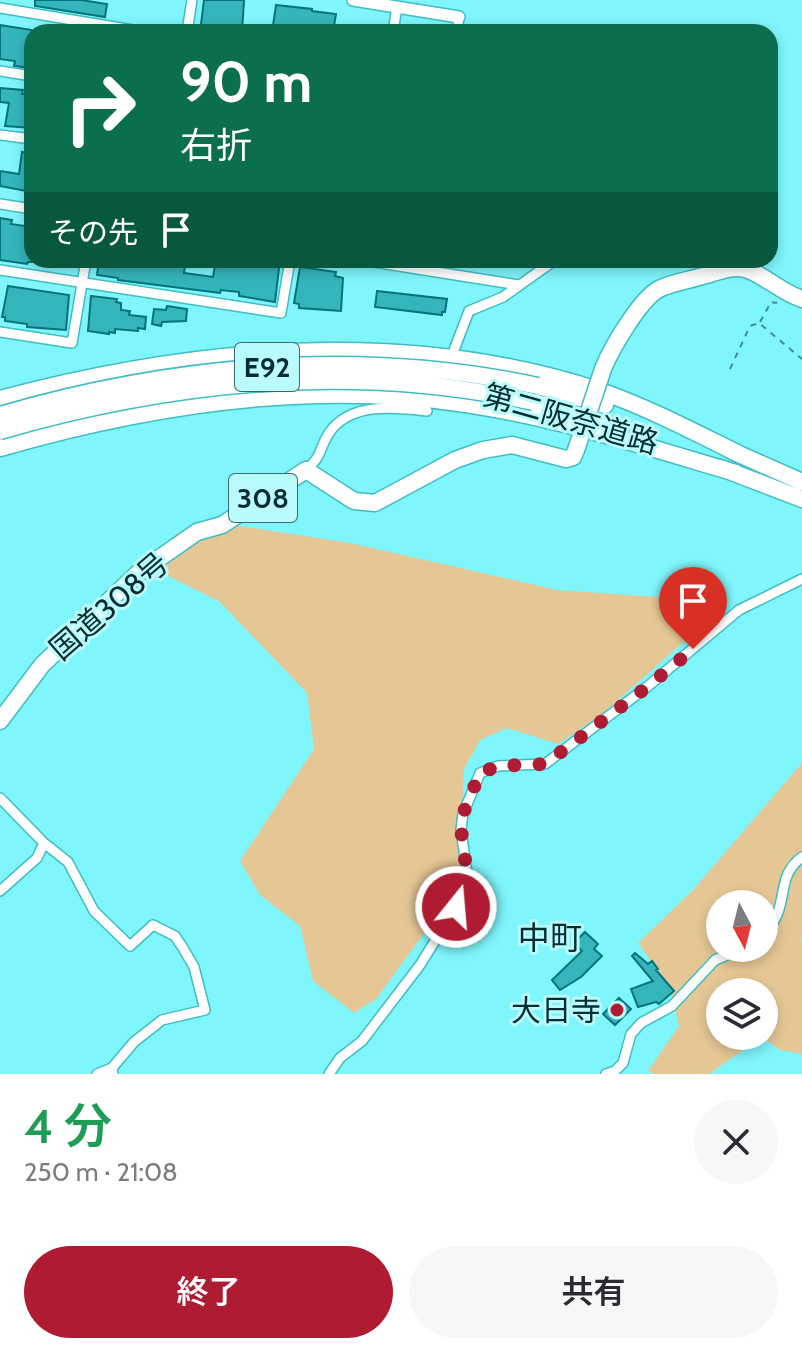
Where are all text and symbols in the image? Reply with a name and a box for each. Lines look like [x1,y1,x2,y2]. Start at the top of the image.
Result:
text: 90 m [180,48,312,116]
icon: right [48,56,152,160]
text: 右折 [180,123,252,167]
icon: arrive [154,208,198,252]
text: その先 [48,214,138,251]
road number: E92 [235,343,299,391]
street label: 第二阪奈道路 [479,376,663,462]
road number: 308 [229,474,297,522]
street label: 国道308号 [42,544,176,668]
pin [659,567,727,649]
icon: arrive [671,579,715,623]
position arrow [414,865,498,949]
north arrow [706,890,778,962]
map controls [706,890,778,1050]
district label: 中町 [518,918,582,957]
button: layers [706,978,778,1050]
place label: 大日寺 [511,992,601,1029]
marker: 大日寺 [608,1001,626,1019]
text: 4 分 [24,1097,112,1155]
button: close [694,1100,778,1184]
text: 250 m · 21:08 [24,1156,178,1188]
button: 終了 [24,1246,393,1338]
button: 共有 [409,1246,778,1338]

